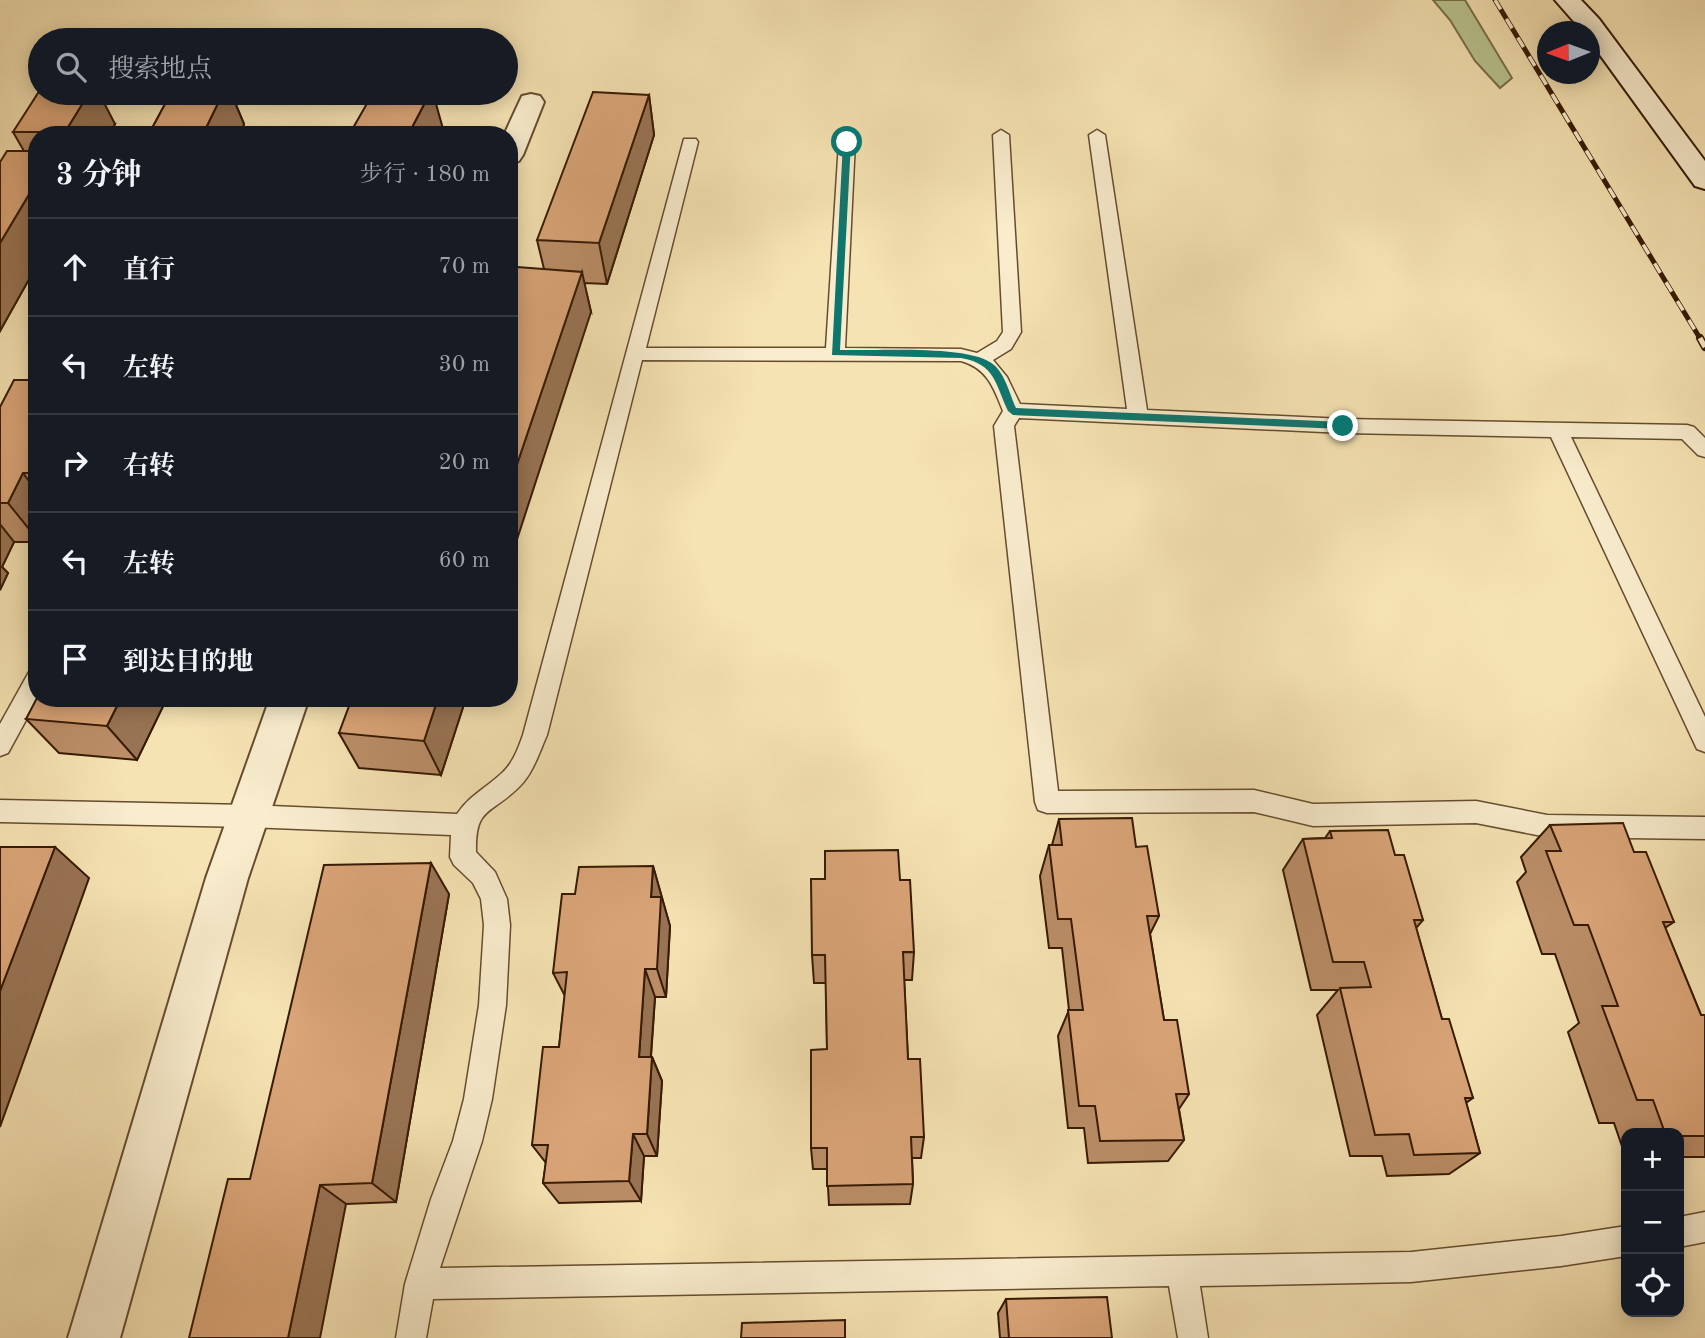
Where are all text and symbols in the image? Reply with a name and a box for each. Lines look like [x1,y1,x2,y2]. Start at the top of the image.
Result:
north arrow [1537,21,1600,84]
search box [28,28,518,105]
icon: search [52,48,90,86]
text: 搜索地点 [108,57,212,83]
route start [831,126,862,157]
text: 3 分钟 [56,161,142,191]
text: 步行 · 180 m [360,163,490,186]
icon: ahead [56,248,94,286]
text: 70 m [439,255,490,278]
text: 直行 [123,258,175,284]
icon: left [56,346,94,384]
text: 30 m [439,353,490,376]
text: 左转 [123,356,175,382]
route end [1327,410,1358,441]
icon: right [56,444,94,482]
text: 20 m [439,451,490,474]
text: 右转 [123,454,175,480]
icon: left [56,542,94,580]
text: 60 m [439,549,490,572]
text: 左转 [123,552,175,578]
icon: arrive [56,640,94,678]
text: 到达目的地 [123,650,253,676]
map controls [1621,1128,1684,1317]
button: + [1621,1128,1684,1191]
button: − [1621,1191,1684,1254]
button: locate [1621,1254,1684,1317]

